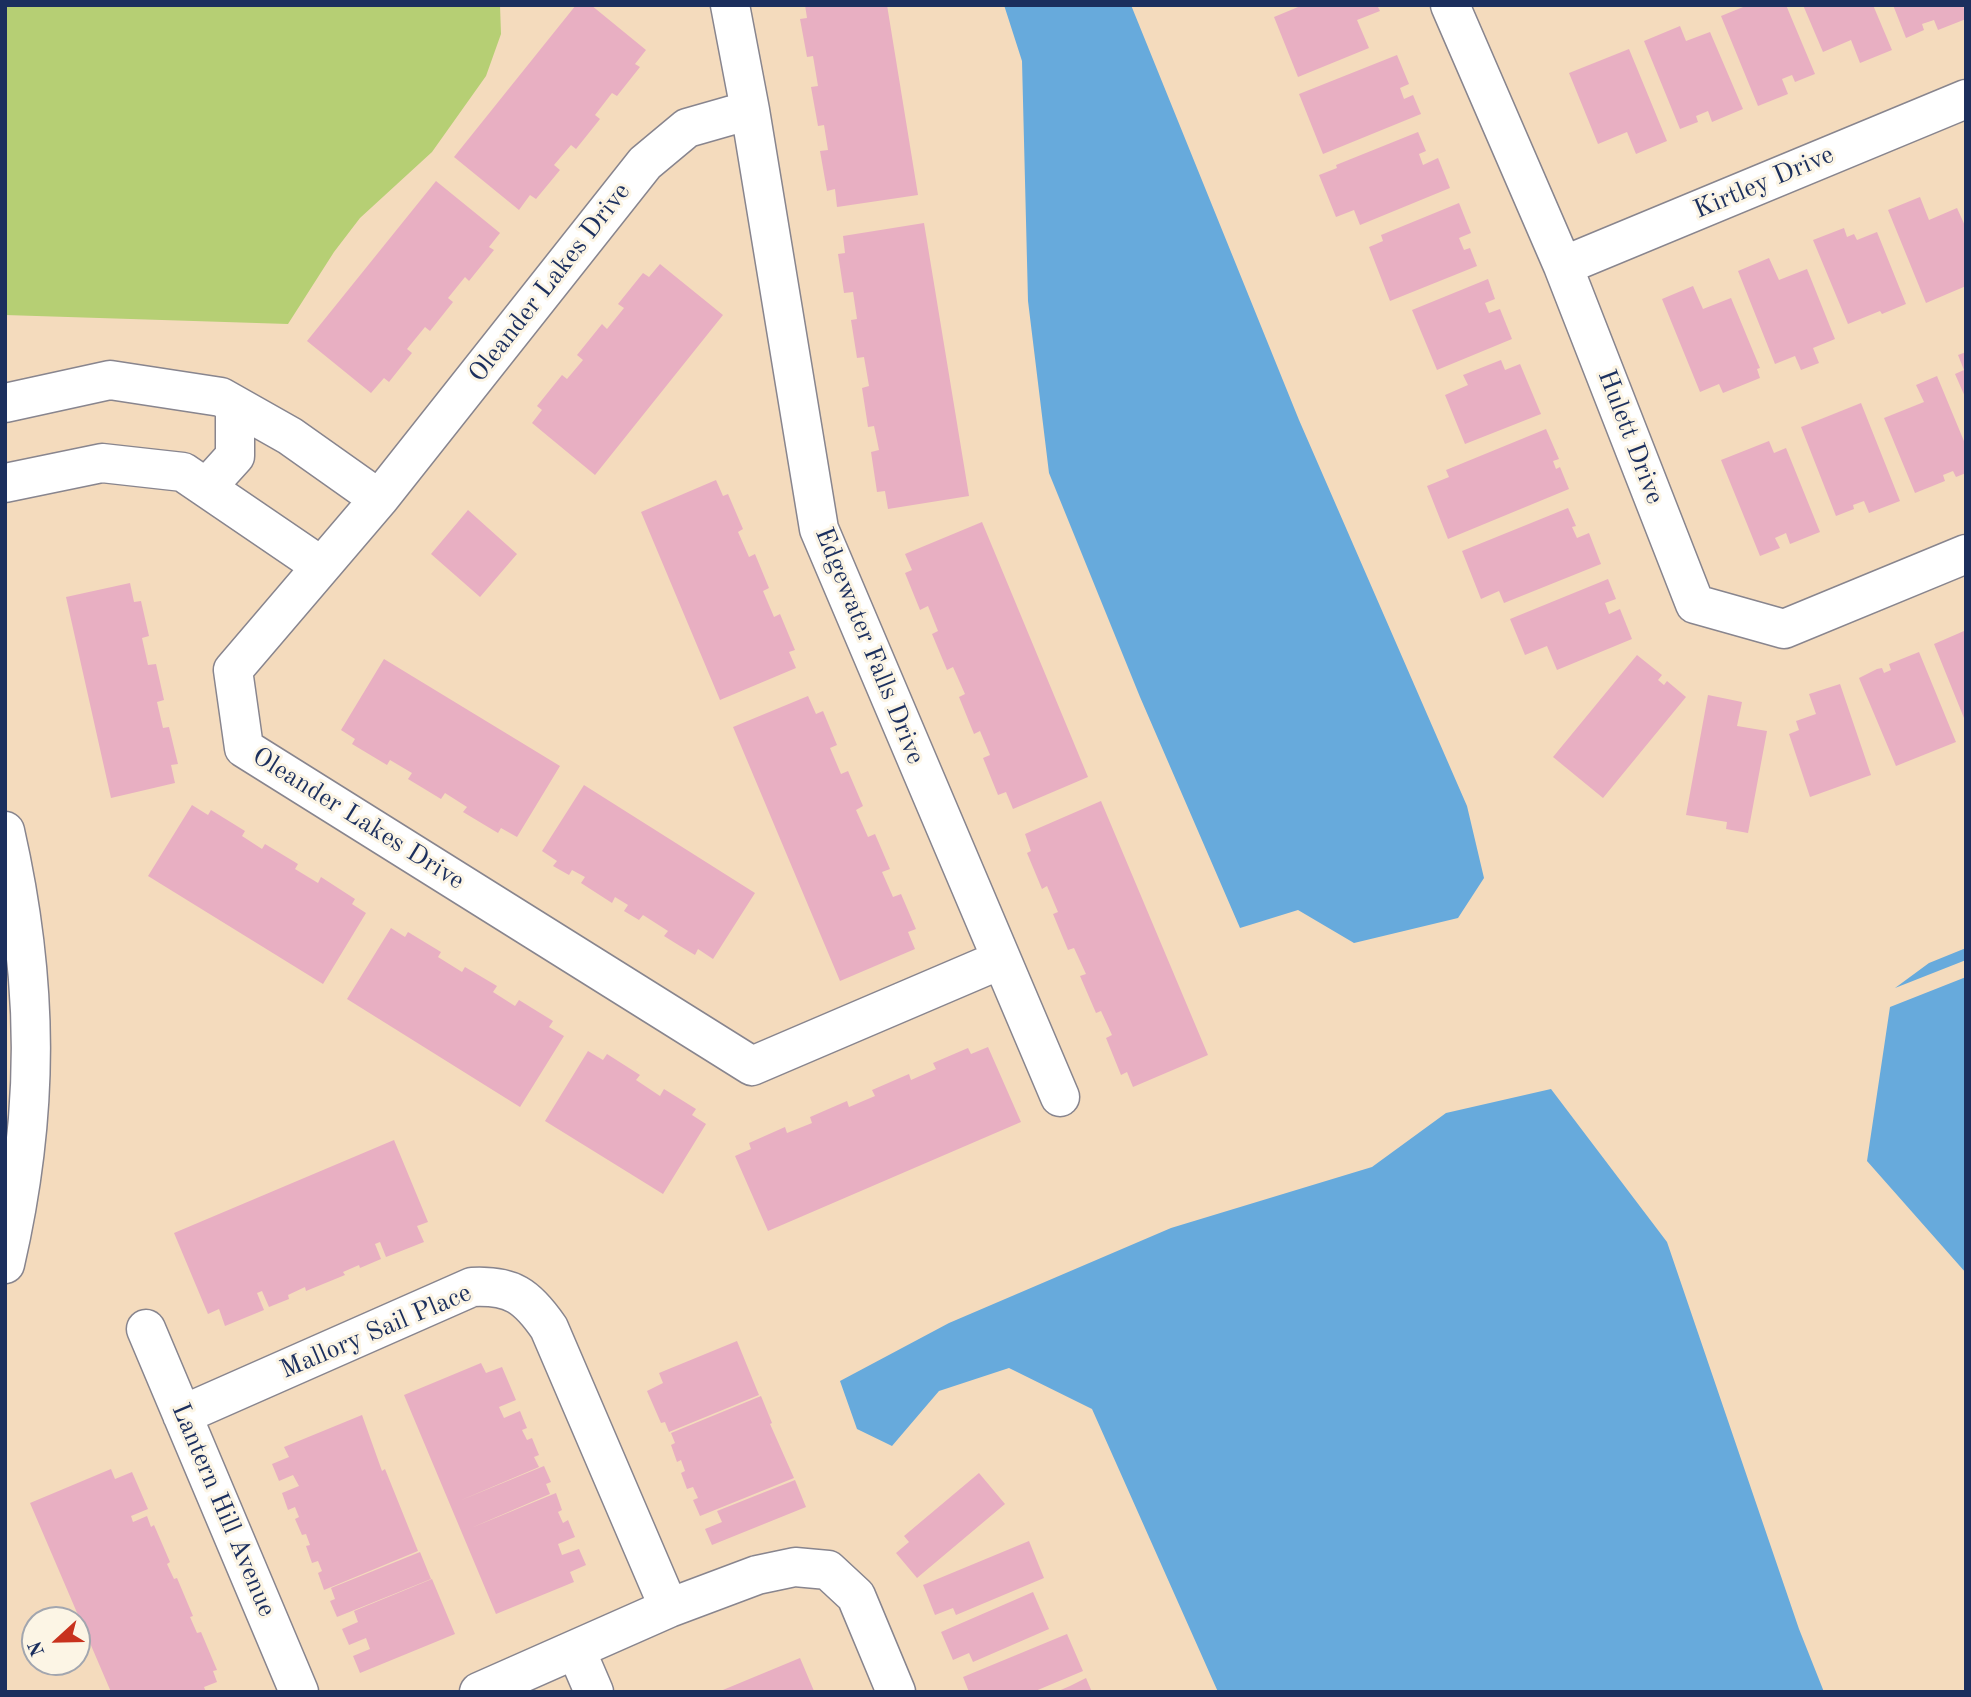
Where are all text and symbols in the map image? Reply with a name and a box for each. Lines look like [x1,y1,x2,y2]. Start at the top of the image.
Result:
street label: Kirtley Drive [1689,140,1839,226]
street label: Oleander Lakes Drive [463,177,637,389]
street label: Hulett Drive [1590,365,1670,509]
street label: Edgewater Falls Drive [807,523,931,769]
street label: Oleander Lakes Drive [246,741,470,897]
street label: Mallory Sail Place [276,1278,476,1386]
street label: Lantern Hill Avenue [164,1399,282,1621]
north arrow [21,1606,91,1676]
text: N [26,1638,49,1659]

